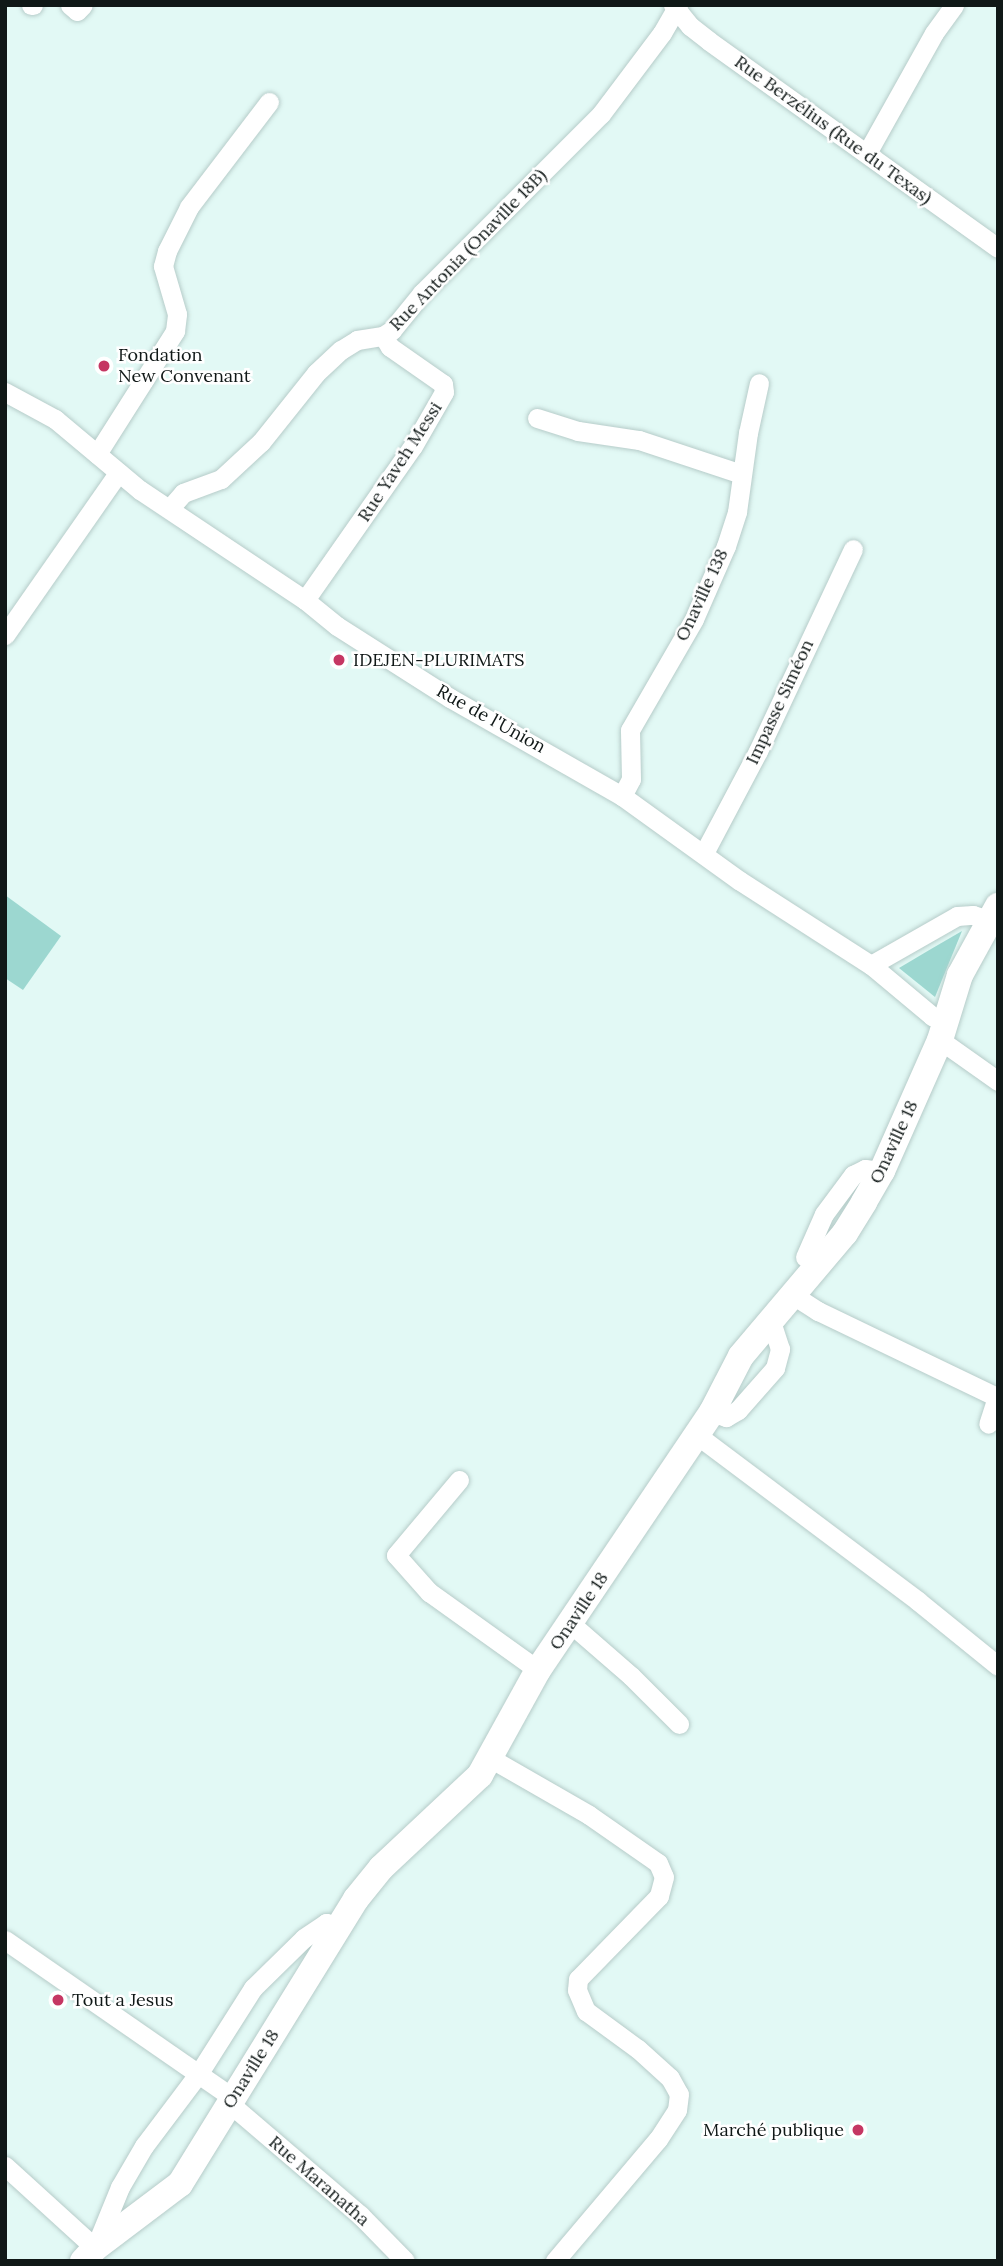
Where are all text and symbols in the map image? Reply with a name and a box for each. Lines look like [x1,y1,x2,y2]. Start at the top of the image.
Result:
street label: Rue Berzélius (Rue du Texas) [730,51,936,209]
street label: Rue Antonia (Onaville 18B) [385,165,551,335]
place label: Fondation New Convenant [118,345,251,388]
marker: Fondation New Convenant [96,358,112,374]
street label: Rue Yaveh Messi [353,398,447,526]
street label: Onaville 138 [671,545,733,645]
street label: Impasse Siméon [742,636,818,768]
place label: IDEJEN-PLURIMATS [353,649,524,671]
marker: IDEJEN-PLURIMATS [331,652,347,668]
street label: Rue de l'Union [433,680,549,758]
street label: Onaville 18 [865,1097,923,1187]
street label: Onaville 18 [545,1568,613,1654]
place label: Tout a Jesus [72,1989,173,2011]
marker: Tout a Jesus [50,1992,66,2008]
street label: Onaville 18 [218,2025,284,2113]
place label: Marché publique [703,2119,844,2141]
marker: Marché publique [850,2122,866,2138]
street label: Rue Maranatha [264,2131,374,2231]

